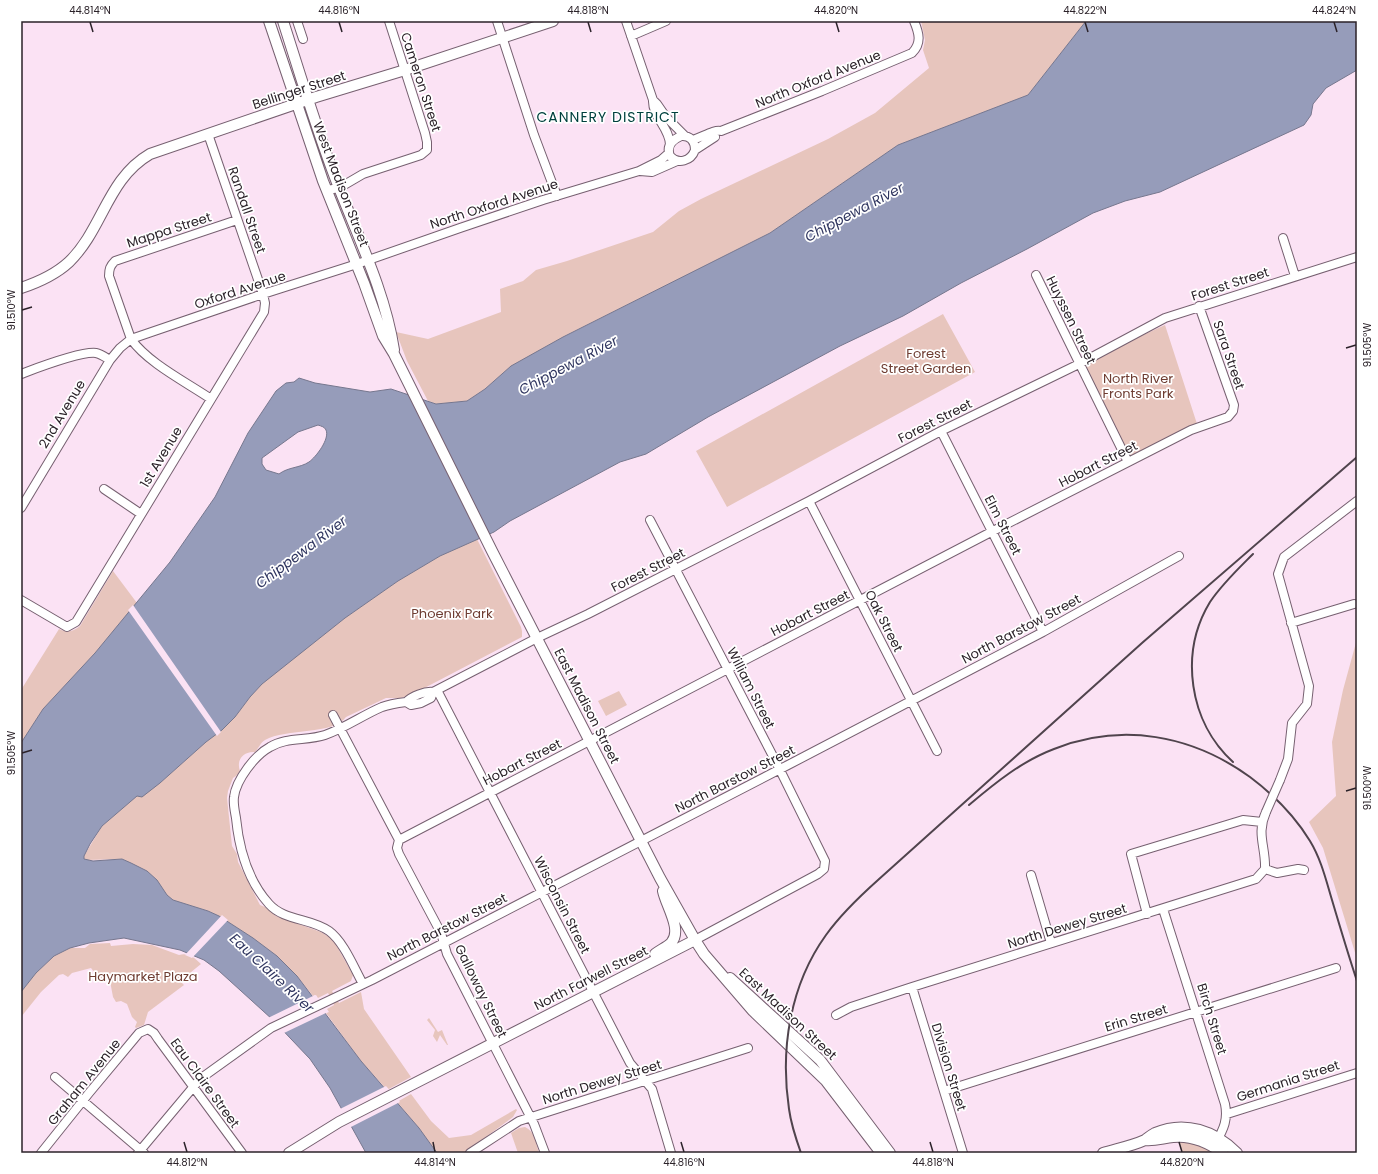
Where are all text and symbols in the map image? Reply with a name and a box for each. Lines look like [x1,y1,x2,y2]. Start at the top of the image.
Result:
text: 44.814°N [69,3,111,18]
text: 44.816°N [318,3,360,18]
text: 44.818°N [567,3,609,18]
text: 44.820°N [814,3,858,18]
text: 44.822°N [1063,3,1107,18]
text: 44.824°N [1312,3,1356,18]
street label: Cameron Street [396,30,446,134]
street label: North Oxford Avenue [752,45,884,113]
street label: Bellinger Street [250,66,348,114]
district label: CANNERY DISTRICT [536,107,680,127]
street label: West Madison Street [308,119,374,250]
street label: Randall Street [223,164,271,256]
street label: North Oxford Avenue [427,174,561,234]
water label: Chippewa River [801,177,908,247]
street label: Mappa Street [124,207,214,253]
street label: Forest Street [1189,262,1272,306]
street label: Oxford Avenue [192,266,288,314]
street label: Huyssen Street [1041,273,1101,368]
text: 91.510°W [4,289,19,331]
street label: Sara Street [1208,318,1250,392]
text: 91.505°W [1360,323,1375,367]
water label: Chippewa River [515,330,622,400]
park label: Forest Street Garden [881,344,971,378]
park label: North River Fronts Park [1103,369,1174,403]
street label: 2nd Avenue [34,376,90,452]
street label: Forest Street [895,394,976,448]
street label: 1st Avenue [135,423,187,491]
street label: Hobart Street [1055,436,1141,492]
street label: Elm Street [980,492,1026,558]
water label: Chippewa River [251,511,351,593]
street label: Forest Street [608,543,689,597]
street label: Hobart Street [767,585,853,641]
street label: Oak Street [860,587,908,655]
street label: North Barstow Street [958,589,1084,668]
park label: Phoenix Park [411,604,493,623]
street label: William Street [722,644,780,732]
street label: East Madison Street [550,645,624,767]
text: 91.505°W [4,731,19,775]
street label: Hobart Street [479,734,565,790]
street label: North Barstow Street [672,740,799,818]
text: 91.500°W [1360,766,1375,810]
street label: Wisconsin Street [529,853,595,957]
street label: North Barstow Street [384,888,511,966]
street label: North Dewey Street [1005,899,1129,953]
water label: Eau Claire River [225,929,319,1018]
street label: Galloway Street [450,941,512,1041]
street label: North Farwell Street [531,941,652,1015]
street label: East Madison Street [735,964,841,1065]
park label: Haymarket Plaza [88,967,198,986]
street label: Birch Street [1192,981,1232,1057]
street label: Erin Street [1102,999,1170,1037]
street label: Division Street [927,1021,971,1114]
street label: Eau Claire Street [166,1034,244,1132]
street label: Graham Avenue [43,1035,125,1129]
street label: North Dewey Street [540,1055,664,1109]
street label: Germania Street [1234,1055,1342,1107]
text: 44.812°N [166,1155,208,1170]
text: 44.814°N [414,1155,456,1170]
text: 44.816°N [663,1155,705,1170]
text: 44.818°N [912,1155,954,1170]
text: 44.820°N [1160,1155,1204,1170]

